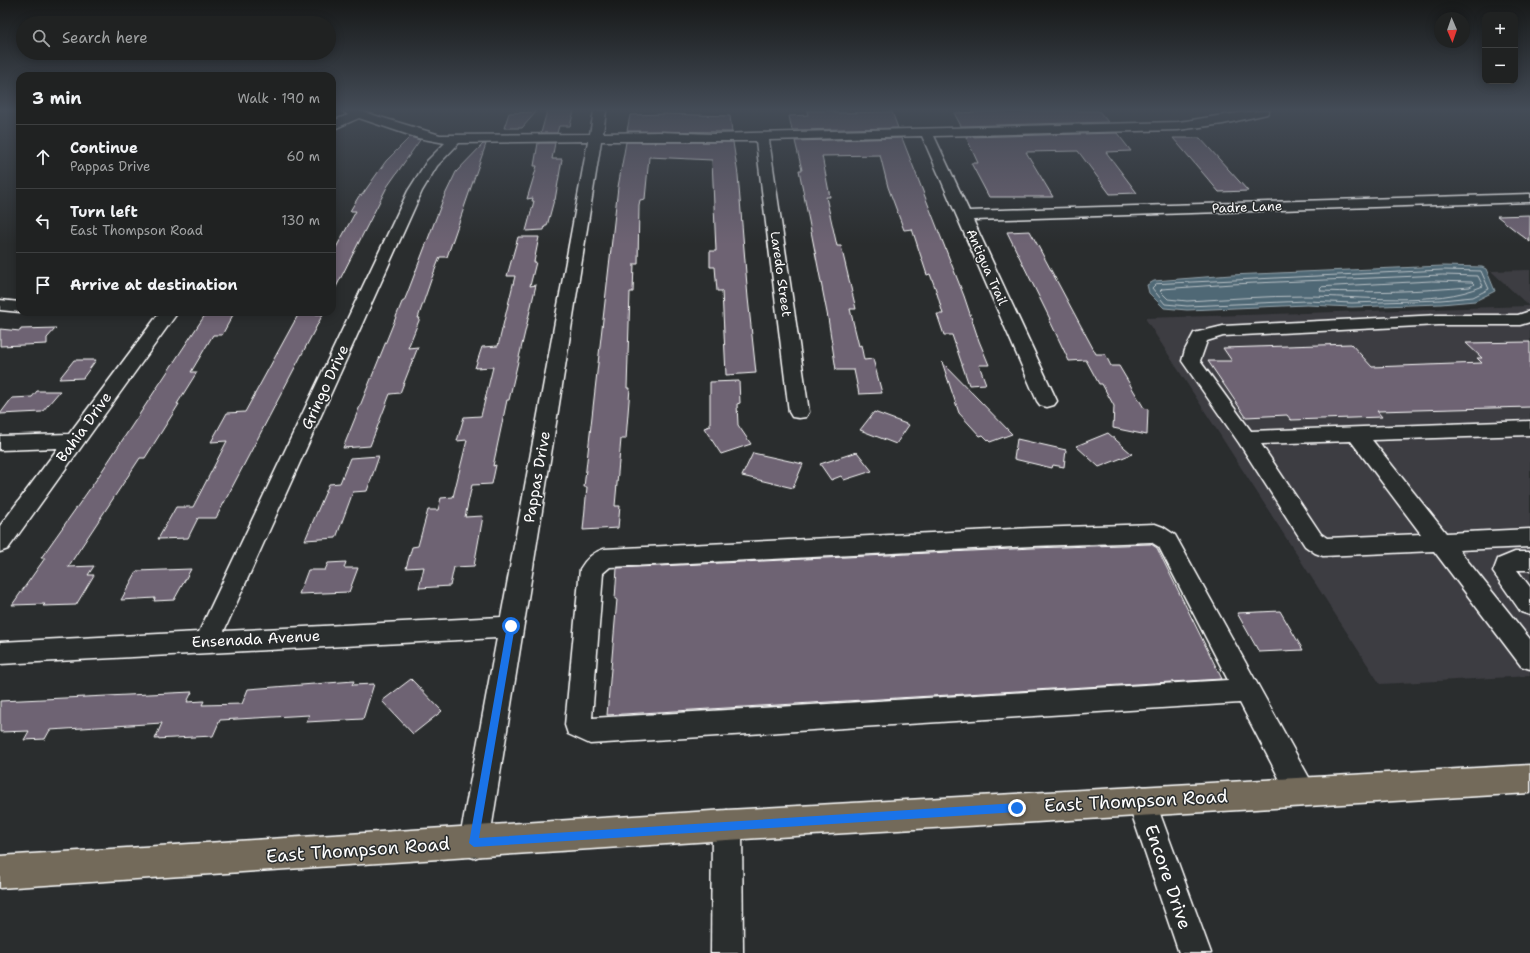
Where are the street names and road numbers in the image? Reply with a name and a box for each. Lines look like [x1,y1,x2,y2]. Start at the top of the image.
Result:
street label: Padre Lane [1211,197,1283,217]
street label: Antigua Trail [963,226,1011,308]
street label: Laredo Street [767,230,795,318]
street label: Gringo Drive [297,341,353,433]
street label: Bahia Drive [52,388,116,466]
street label: Pappas Drive [519,430,555,524]
street label: Ensenada Avenue [191,626,321,652]
street label: East Thompson Road [1043,784,1229,818]
street label: Encore Drive [1139,821,1197,933]
street label: East Thompson Road [265,832,451,868]

